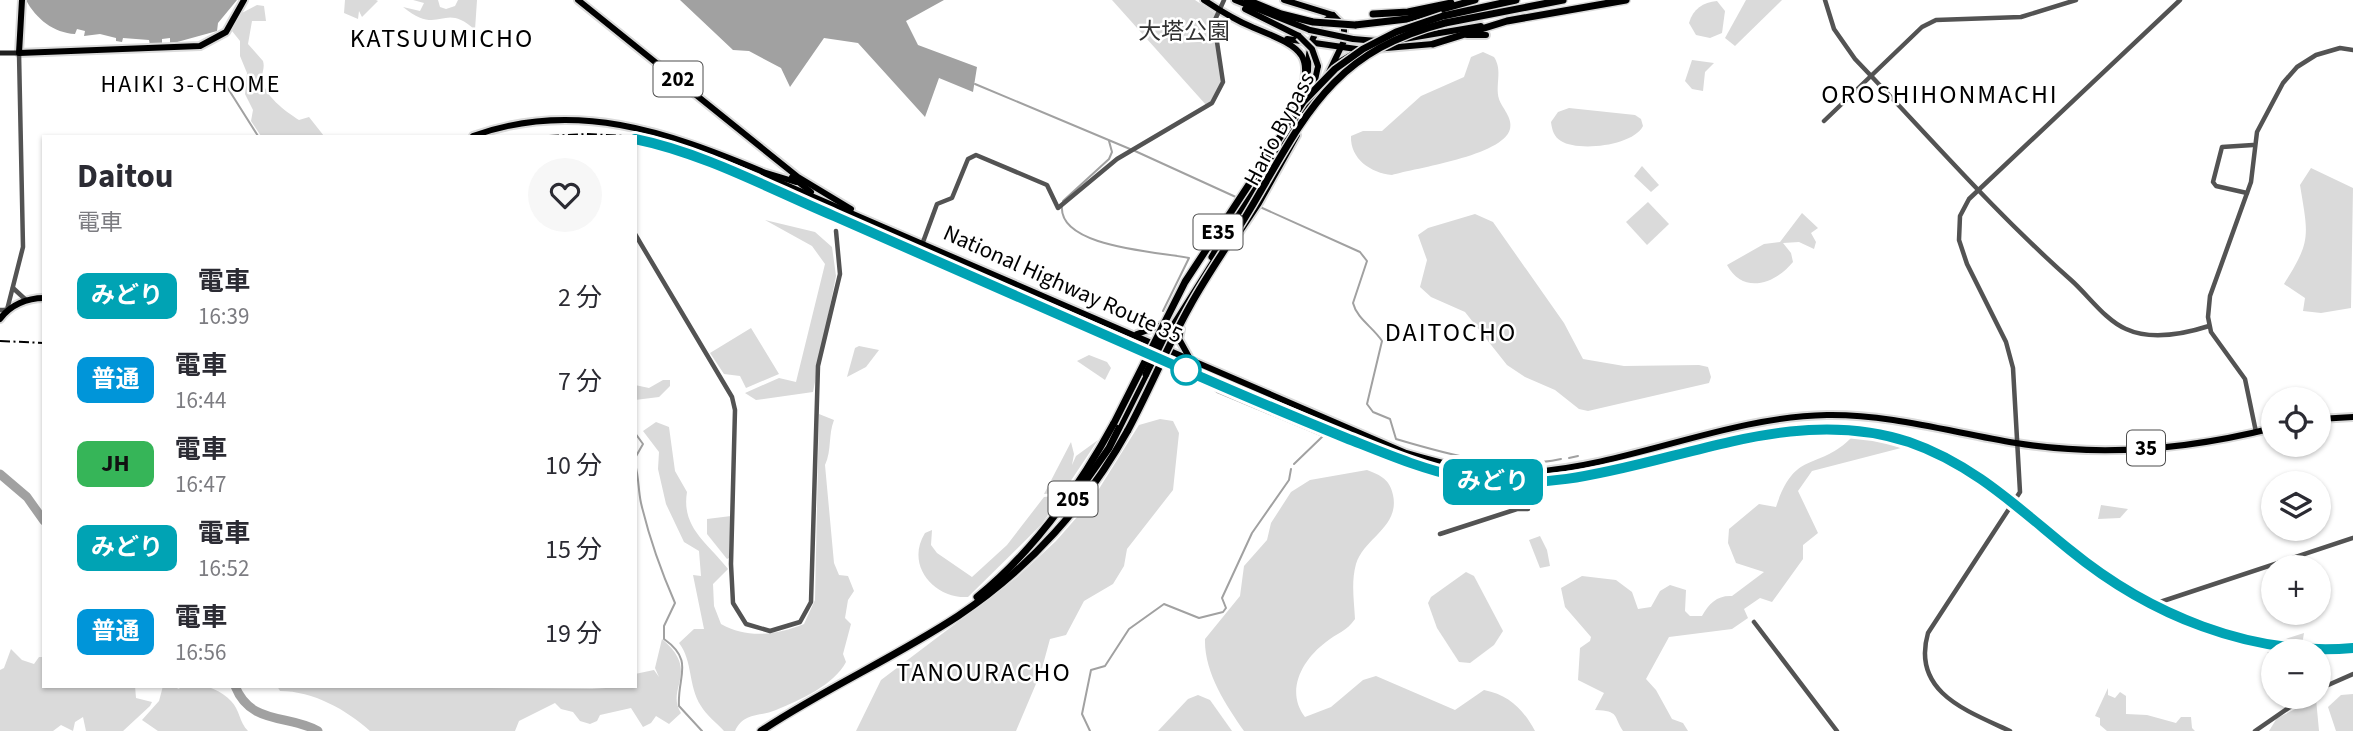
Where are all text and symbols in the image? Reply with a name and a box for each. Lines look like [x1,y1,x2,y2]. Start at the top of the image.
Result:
park label: 大塔公園 [1138,15,1230,48]
district label: KATSUUMICHO [350,20,534,57]
road number: 202 [654,62,702,96]
street label: Hario Bypass [1235,66,1323,192]
district label: HAIKI 3-CHOME [101,67,281,102]
district label: OROSHIHONMACHI [1821,76,2059,113]
text: Daitou [77,153,174,200]
button: heart [528,158,602,232]
text: 電車 [77,206,123,239]
road number: E35 [1194,215,1242,250]
street label: National Highway Route 35 [938,216,1188,352]
text: 電車 [198,263,250,300]
text: みどり [91,278,163,313]
text: 2 分 [558,279,602,316]
text: 16:39 [198,300,249,333]
district label: DAITOCHO [1385,314,1517,351]
text: 電車 [175,347,227,384]
unlabelled marker [1171,355,1201,385]
text: 普通 [92,362,140,397]
text: 7 分 [558,363,602,400]
text: 16:44 [175,384,226,417]
map controls [2261,387,2331,709]
button: locate [2261,387,2331,457]
road number: 35 [2127,430,2165,466]
text: 電車 [175,431,227,468]
text: JH [101,446,130,481]
text: 10 分 [545,447,602,484]
line badge: みどり [1453,459,1533,505]
text: みどり [1457,464,1529,499]
text: 16:47 [175,468,226,501]
button: layers [2261,471,2331,541]
road number: 205 [1048,482,1098,516]
text: 電車 [198,515,250,552]
text: みどり [91,530,163,565]
text: 15 分 [545,531,602,568]
text: 16:52 [198,552,249,585]
button: + [2261,555,2331,625]
text: 電車 [175,599,227,636]
text: 普通 [92,614,140,649]
text: 19 分 [545,615,602,652]
text: 16:56 [175,636,226,669]
button: − [2261,639,2331,709]
district label: TANOURACHO [896,654,1072,691]

